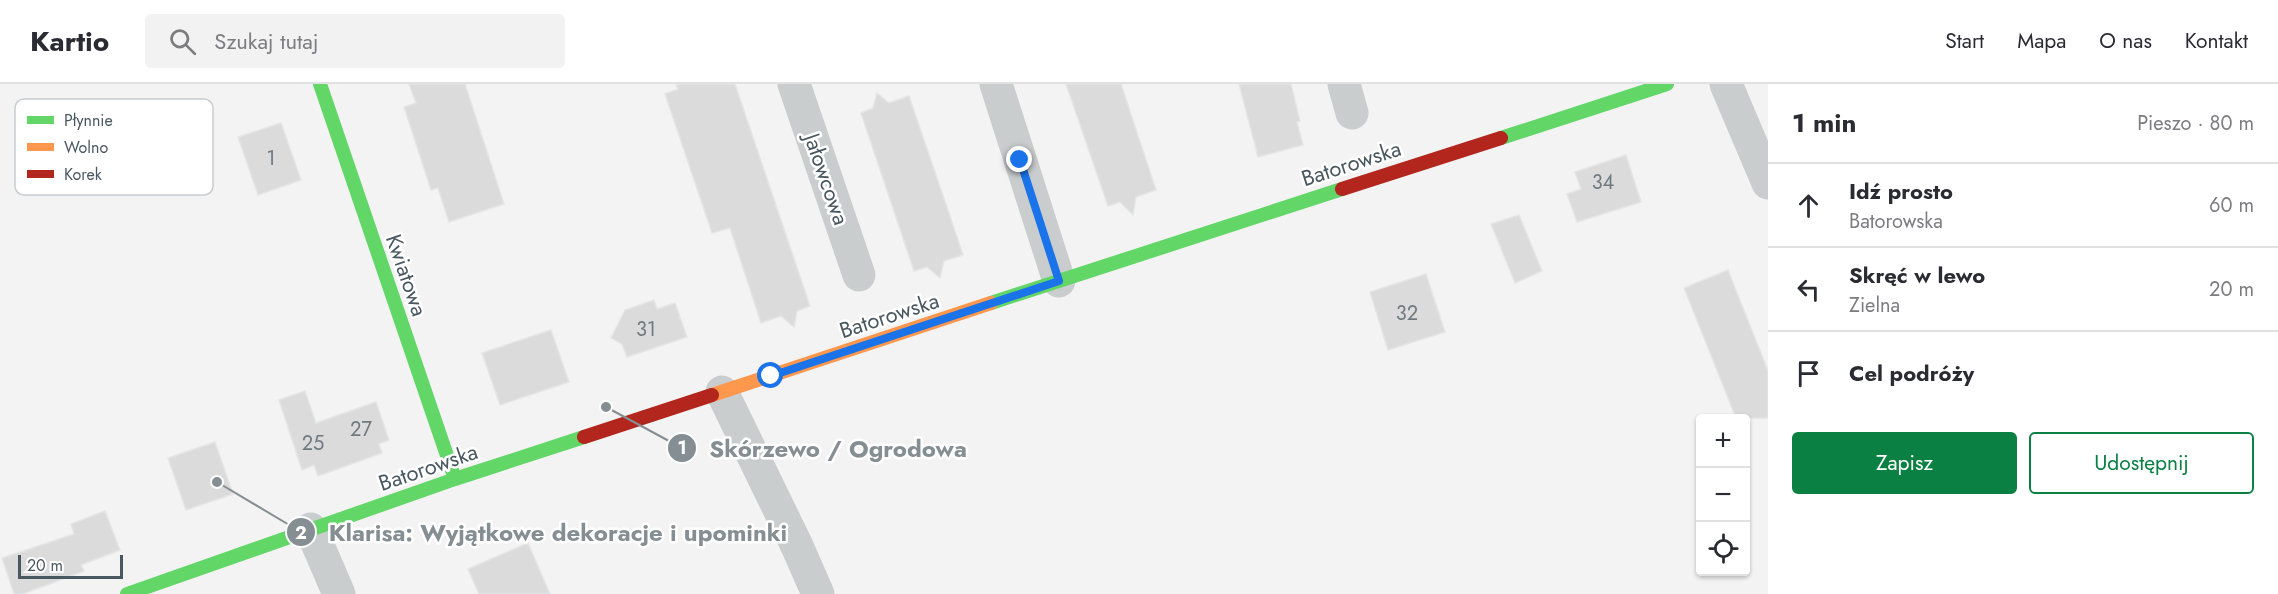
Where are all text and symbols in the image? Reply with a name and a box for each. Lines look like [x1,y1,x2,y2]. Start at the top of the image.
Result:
search box [145,14,565,68]
text: Kartio [30,21,109,62]
icon: search [166,25,199,58]
text: Szukaj tutaj [214,25,318,57]
text: Start [1945,26,1984,56]
text: Mapa [2017,26,2066,56]
text: O nas [2099,26,2152,56]
text: Kontakt [2185,26,2248,56]
legend [15,99,213,195]
text: 1 min [1792,104,1856,142]
text: Płynnie [64,109,113,132]
text: Pieszo · 80 m [2137,109,2254,138]
street label: Jałowcowa [795,126,858,229]
street label: Batorowska [1297,132,1405,194]
text: Wolno [64,136,108,159]
house number: 1 [267,144,276,173]
route end [1006,146,1032,172]
text: Korek [64,163,103,186]
house number: 34 [1592,168,1615,197]
text: Idź prosto [1849,175,1953,207]
icon: ahead [1792,189,1825,222]
text: 60 m [2209,191,2254,220]
text: Batorowska [1849,207,1943,236]
street label: Kwiatowa [378,230,436,320]
text: Skręć w lewo [1849,259,1985,291]
icon: left [1792,273,1825,306]
text: 20 m [2209,275,2254,304]
street label: Batorowska [835,284,943,346]
text: Zielna [1849,291,1900,320]
house number: 32 [1396,299,1418,328]
house number: 31 [636,315,656,344]
icon: arrive [1792,357,1825,390]
text: Cel podróży [1849,357,1974,389]
route start [757,362,783,388]
map controls [1696,414,1750,576]
button: + [1696,414,1750,468]
house number: 27 [350,415,372,444]
callout: Skórzewo / Ogrodowa [667,427,979,469]
house number: 25 [302,429,324,458]
text: Skórzewo / Ogrodowa [709,431,967,466]
button: Zapisz [1792,432,2017,494]
button: Udostępnij [2029,432,2254,494]
street label: Batorowska [374,435,482,499]
text: 1 [677,435,687,461]
button: − [1696,468,1750,522]
callout: Klarisa: Wyjątkowe dekoracje i upominki [286,511,799,553]
text: Klarisa: Wyjątkowe dekoracje i upominki [329,515,787,550]
text: 2 [295,520,307,546]
button: locate [1696,522,1750,576]
scale bar [18,552,123,580]
text: 20 m [27,554,63,577]

